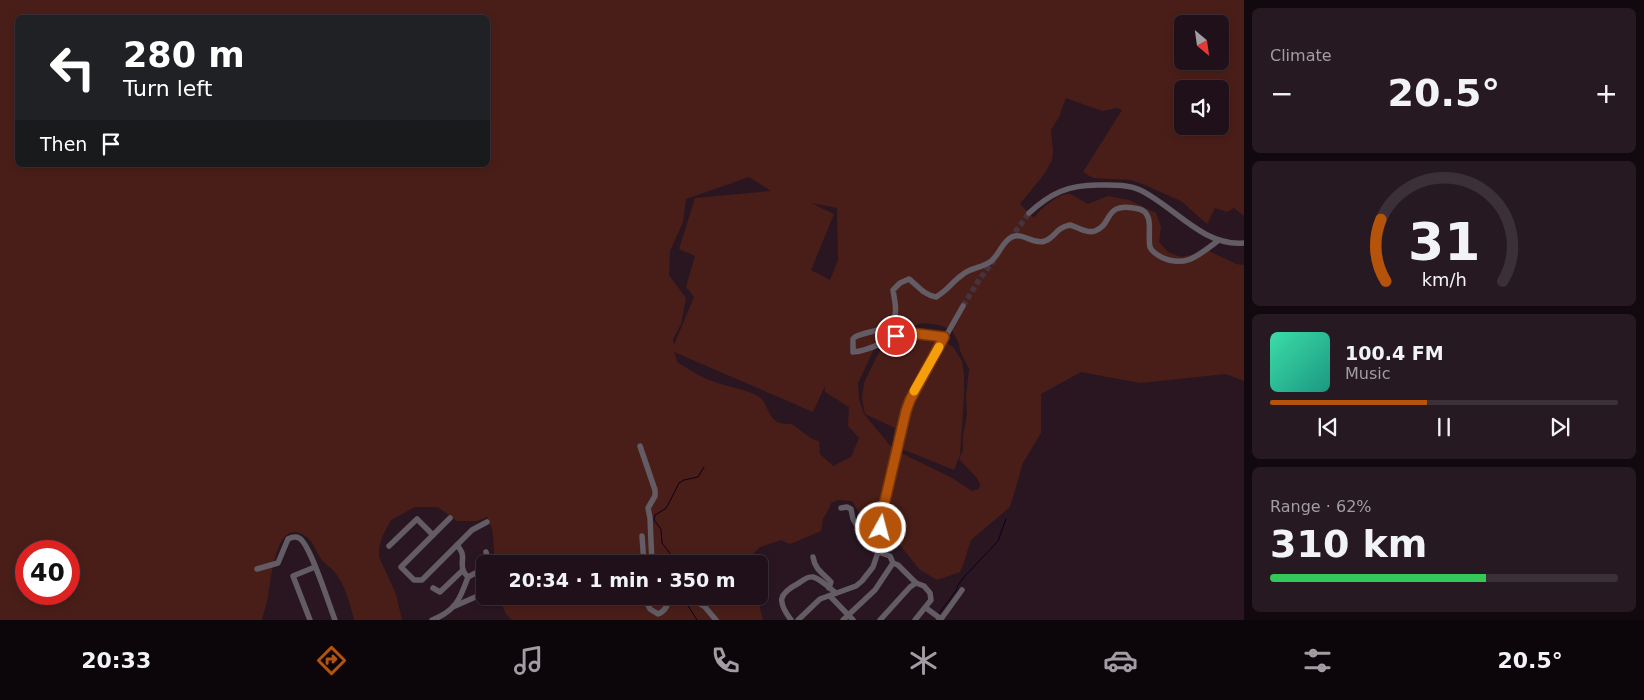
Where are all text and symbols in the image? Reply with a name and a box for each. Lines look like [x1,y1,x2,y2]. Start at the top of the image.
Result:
north arrow [1174,15,1229,70]
map controls [1174,15,1229,135]
icon: left [40,35,105,100]
text: 280 m [123,35,245,75]
text: Climate [1270,46,1332,65]
text: 20.5° [1388,71,1500,115]
text: Turn left [123,76,212,101]
text: − [1270,77,1293,110]
text: + [1595,77,1618,110]
button: sound [1174,80,1229,135]
icon: arrive [97,130,125,158]
text: Then [40,133,87,155]
text: 31 [1408,212,1480,272]
text: km/h [1421,269,1467,290]
pin [875,315,917,357]
icon: arrive [882,322,910,350]
text: 100.4 FM [1345,342,1444,364]
text: Music [1345,364,1391,383]
icon: previous [1314,413,1342,441]
icon: pause [1430,413,1458,441]
icon: next [1546,413,1574,441]
text: Range · 62% [1270,497,1372,516]
position arrow [854,501,906,553]
text: 310 km [1270,522,1427,566]
speed limit sign: 40 [15,540,80,605]
text: 20:34 · 1 min · 350 m [508,569,736,591]
icon: directions [314,643,349,678]
icon: music [511,643,546,678]
icon: phone [708,643,743,678]
icon: climate [906,643,941,678]
icon: car [1103,643,1138,678]
icon: filters [1300,643,1335,678]
text: 20:33 [81,648,151,673]
text: 20.5° [1497,648,1563,673]

